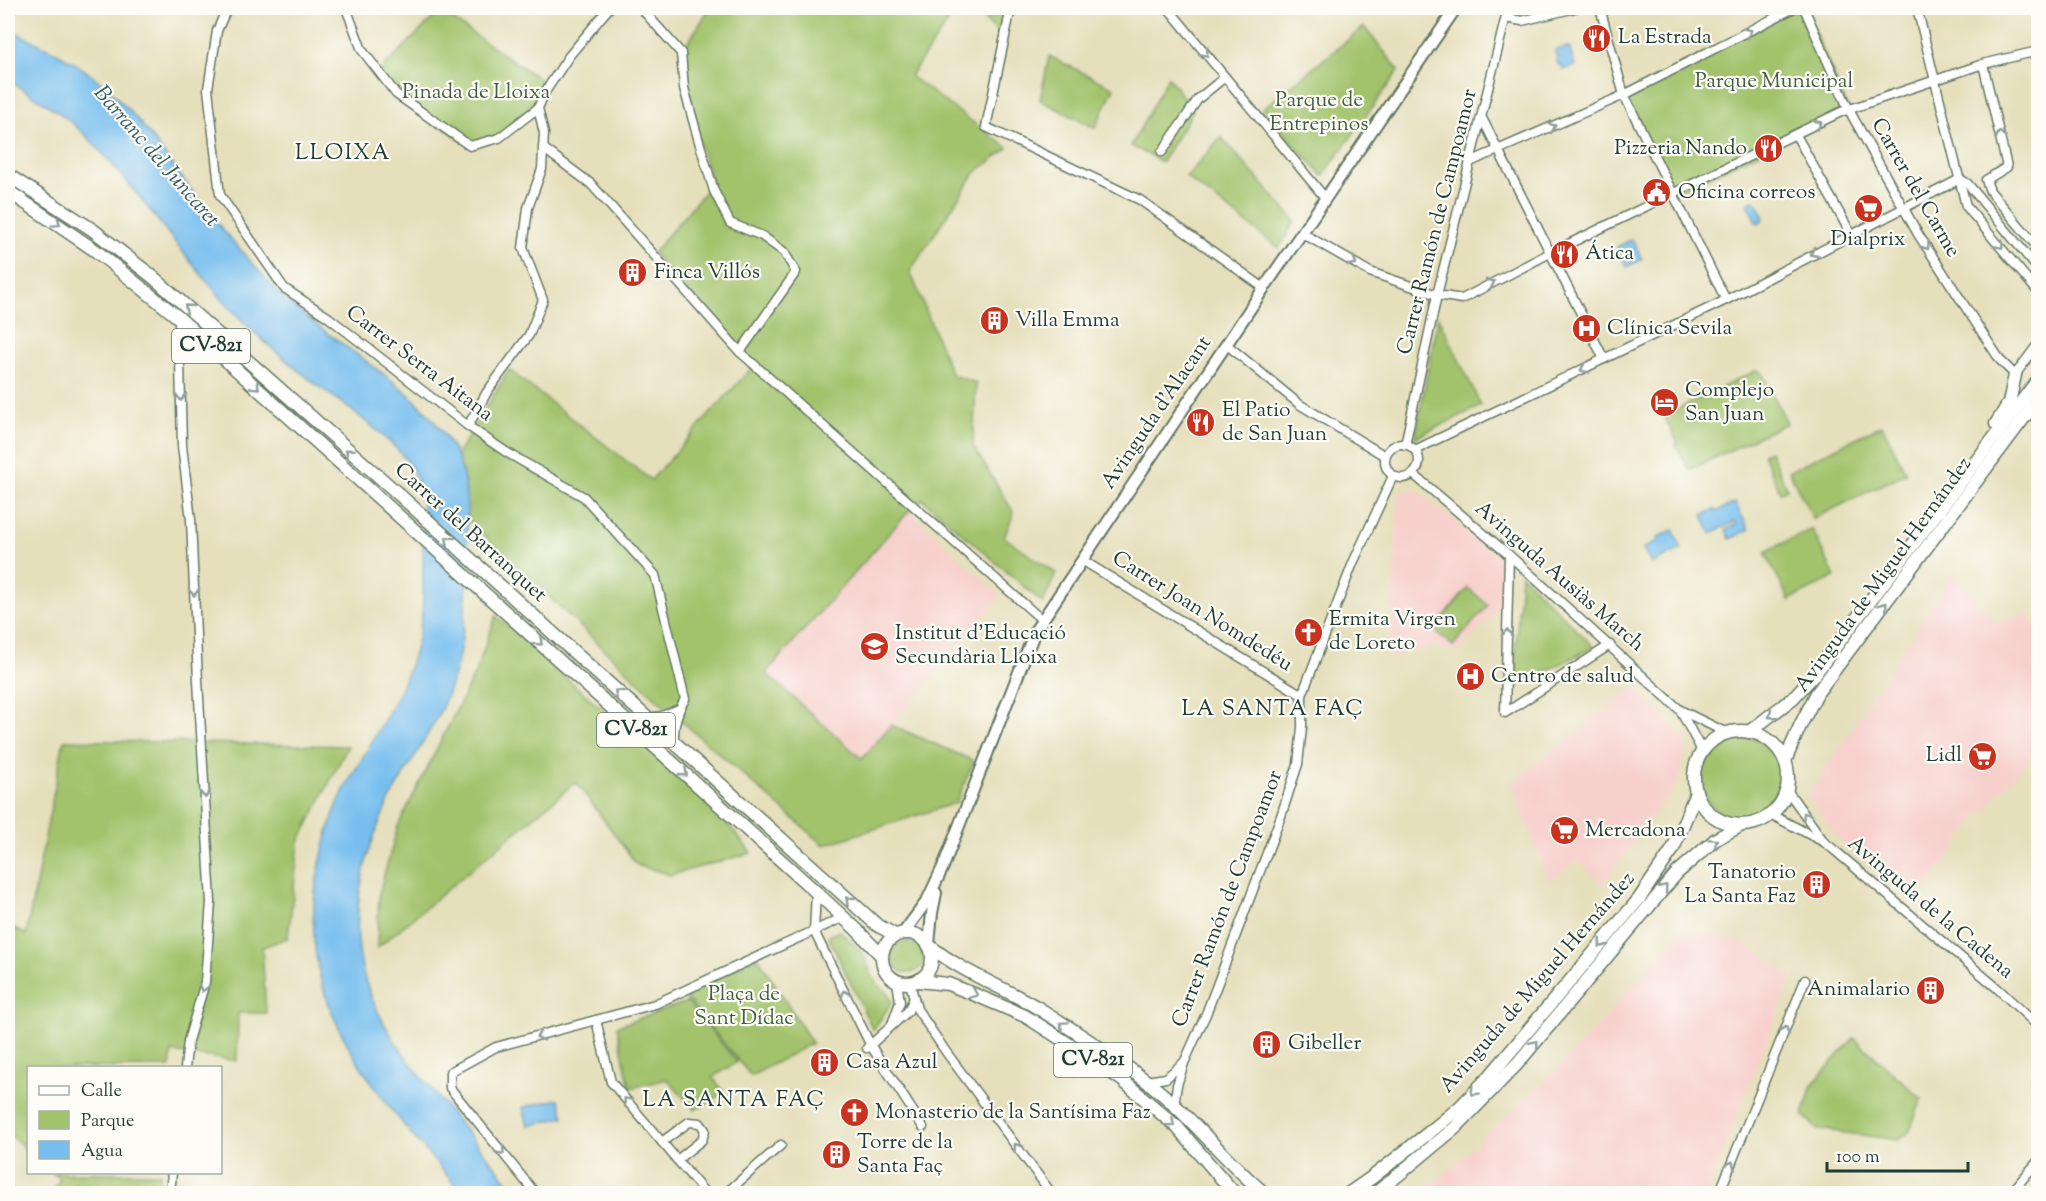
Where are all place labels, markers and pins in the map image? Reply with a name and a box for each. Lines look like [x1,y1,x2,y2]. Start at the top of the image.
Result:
restaurant icon: La Estrada [1581,22,1613,54]
place label: La Estrada [1618,23,1712,53]
restaurant icon: Pizzeria Nando [1752,133,1784,165]
place label: Pizzeria Nando [1614,134,1747,164]
public building icon: Oficina correos [1641,177,1673,209]
place label: Oficina correos [1678,178,1816,208]
supermarket icon: Dialprix [1852,193,1884,225]
place label: Dialprix [1831,225,1905,255]
restaurant icon: Ática [1548,238,1580,270]
place label: Ática [1585,239,1634,269]
building icon: Finca Villós [617,257,649,289]
place label: Finca Villós [654,258,760,288]
building icon: Villa Emma [978,305,1010,337]
place label: Villa Emma [1015,306,1120,336]
hospital icon: Clínica Sevila [1570,313,1602,345]
place label: Clínica Sevila [1607,314,1732,344]
place label: Complejo San Juan [1685,376,1774,430]
hotel icon: Complejo San Juan [1648,387,1680,419]
place label: El Patio de San Juan [1222,396,1327,450]
restaurant icon: El Patio de San Juan [1185,407,1217,439]
place label: Ermita Virgen de Loreto [1329,605,1456,659]
church icon: Ermita Virgen de Loreto [1292,616,1324,648]
place label: Institut d'Educació Secundària Lloixa [895,619,1066,673]
school or university icon: Institut d'Educació Secundària Lloixa [858,630,890,662]
hospital icon: Centro de salud [1454,661,1486,693]
place label: Centro de salud [1491,662,1634,692]
supermarket icon: Lidl [1967,740,1999,772]
place label: Lidl [1926,741,1962,771]
supermarket icon: Mercadona [1548,815,1580,847]
place label: Mercadona [1585,816,1686,846]
place label: Tanatorio La Santa Faz [1685,858,1796,912]
building icon: Tanatorio La Santa Faz [1801,869,1833,901]
building icon: Animalario [1915,974,1947,1006]
place label: Animalario [1807,975,1910,1005]
building icon: Gibeller [1251,1028,1283,1060]
place label: Gibeller [1288,1029,1361,1059]
building icon: Casa Azul [809,1047,841,1079]
place label: Casa Azul [846,1048,938,1078]
church icon: Monasterio de la Santísima Faz [838,1097,870,1129]
place label: Monasterio de la Santísima Faz [875,1098,1151,1128]
place label: Torre de la Santa Faç [857,1128,953,1182]
building icon: Torre de la Santa Faç [820,1139,852,1171]

